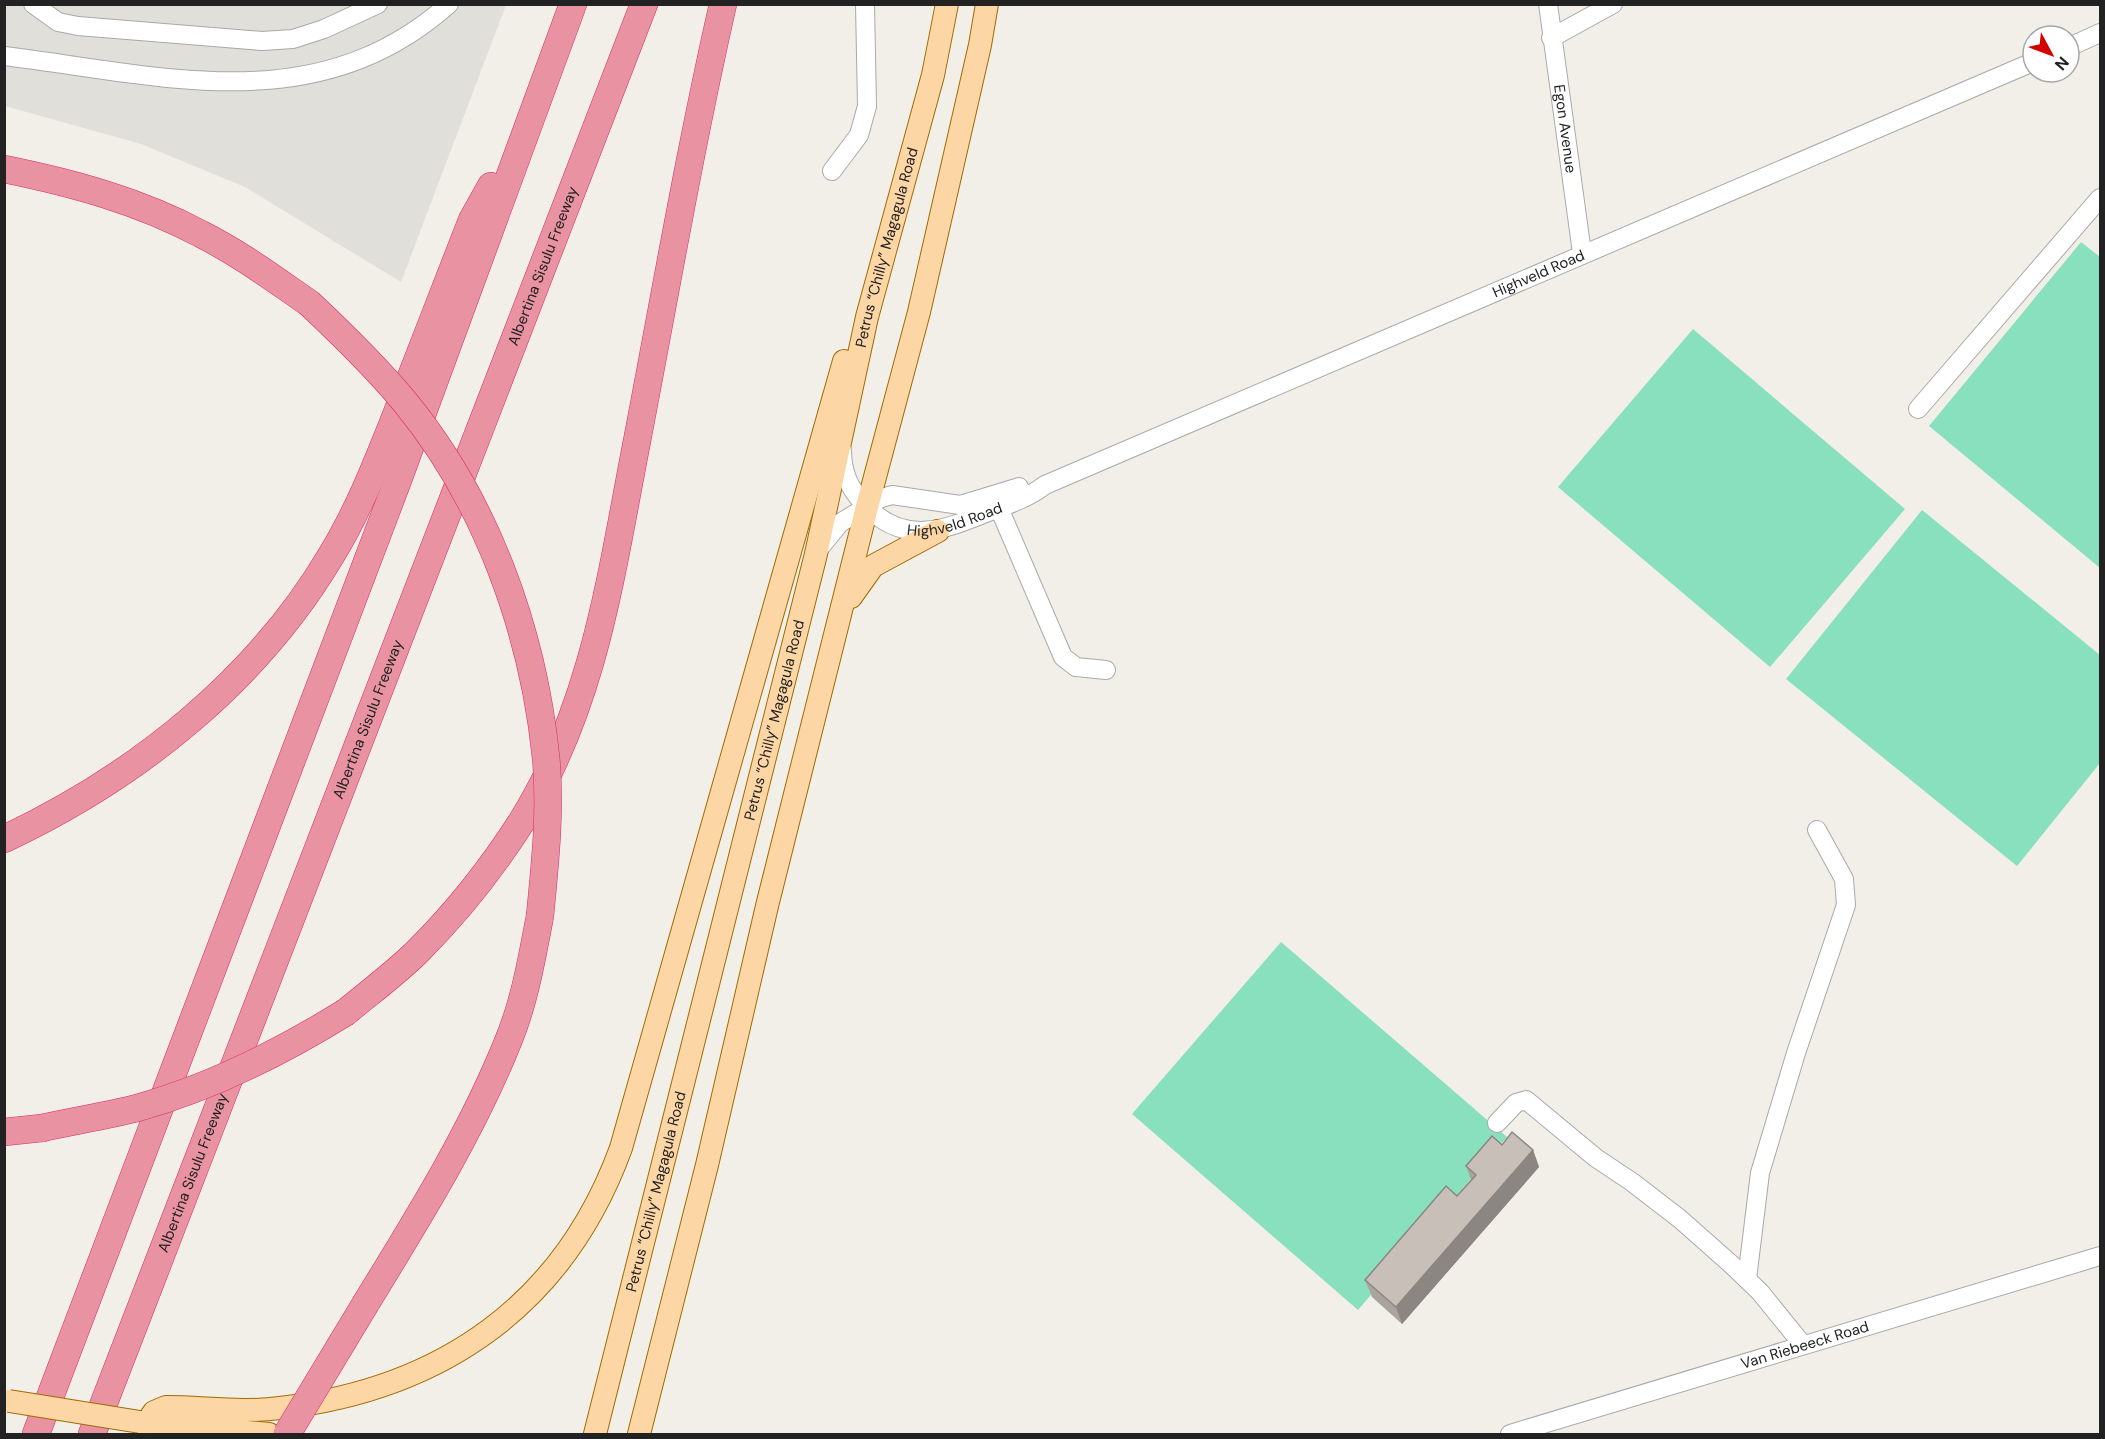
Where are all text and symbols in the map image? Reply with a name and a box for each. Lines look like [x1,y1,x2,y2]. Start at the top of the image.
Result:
north arrow [2021,24,2081,84]
text: N [2050,52,2074,75]
street label: Egon Avenue [1549,83,1581,174]
street label: Petrus “Chilly” Magagula Road [851,145,923,349]
street label: Albertina Sisulu Freeway [503,183,583,348]
street label: Highveld Road [1489,245,1588,302]
street label: Highveld Road [906,498,1005,541]
street label: Petrus “Chilly” Magagula Road [739,618,809,823]
street label: Albertina Sisulu Freeway [328,636,408,802]
street label: Petrus “Chilly” Magagula Road [621,1089,691,1294]
street label: Albertina Sisulu Freeway [153,1090,233,1255]
street label: Van Riebeeck Road [1738,1316,1871,1374]

